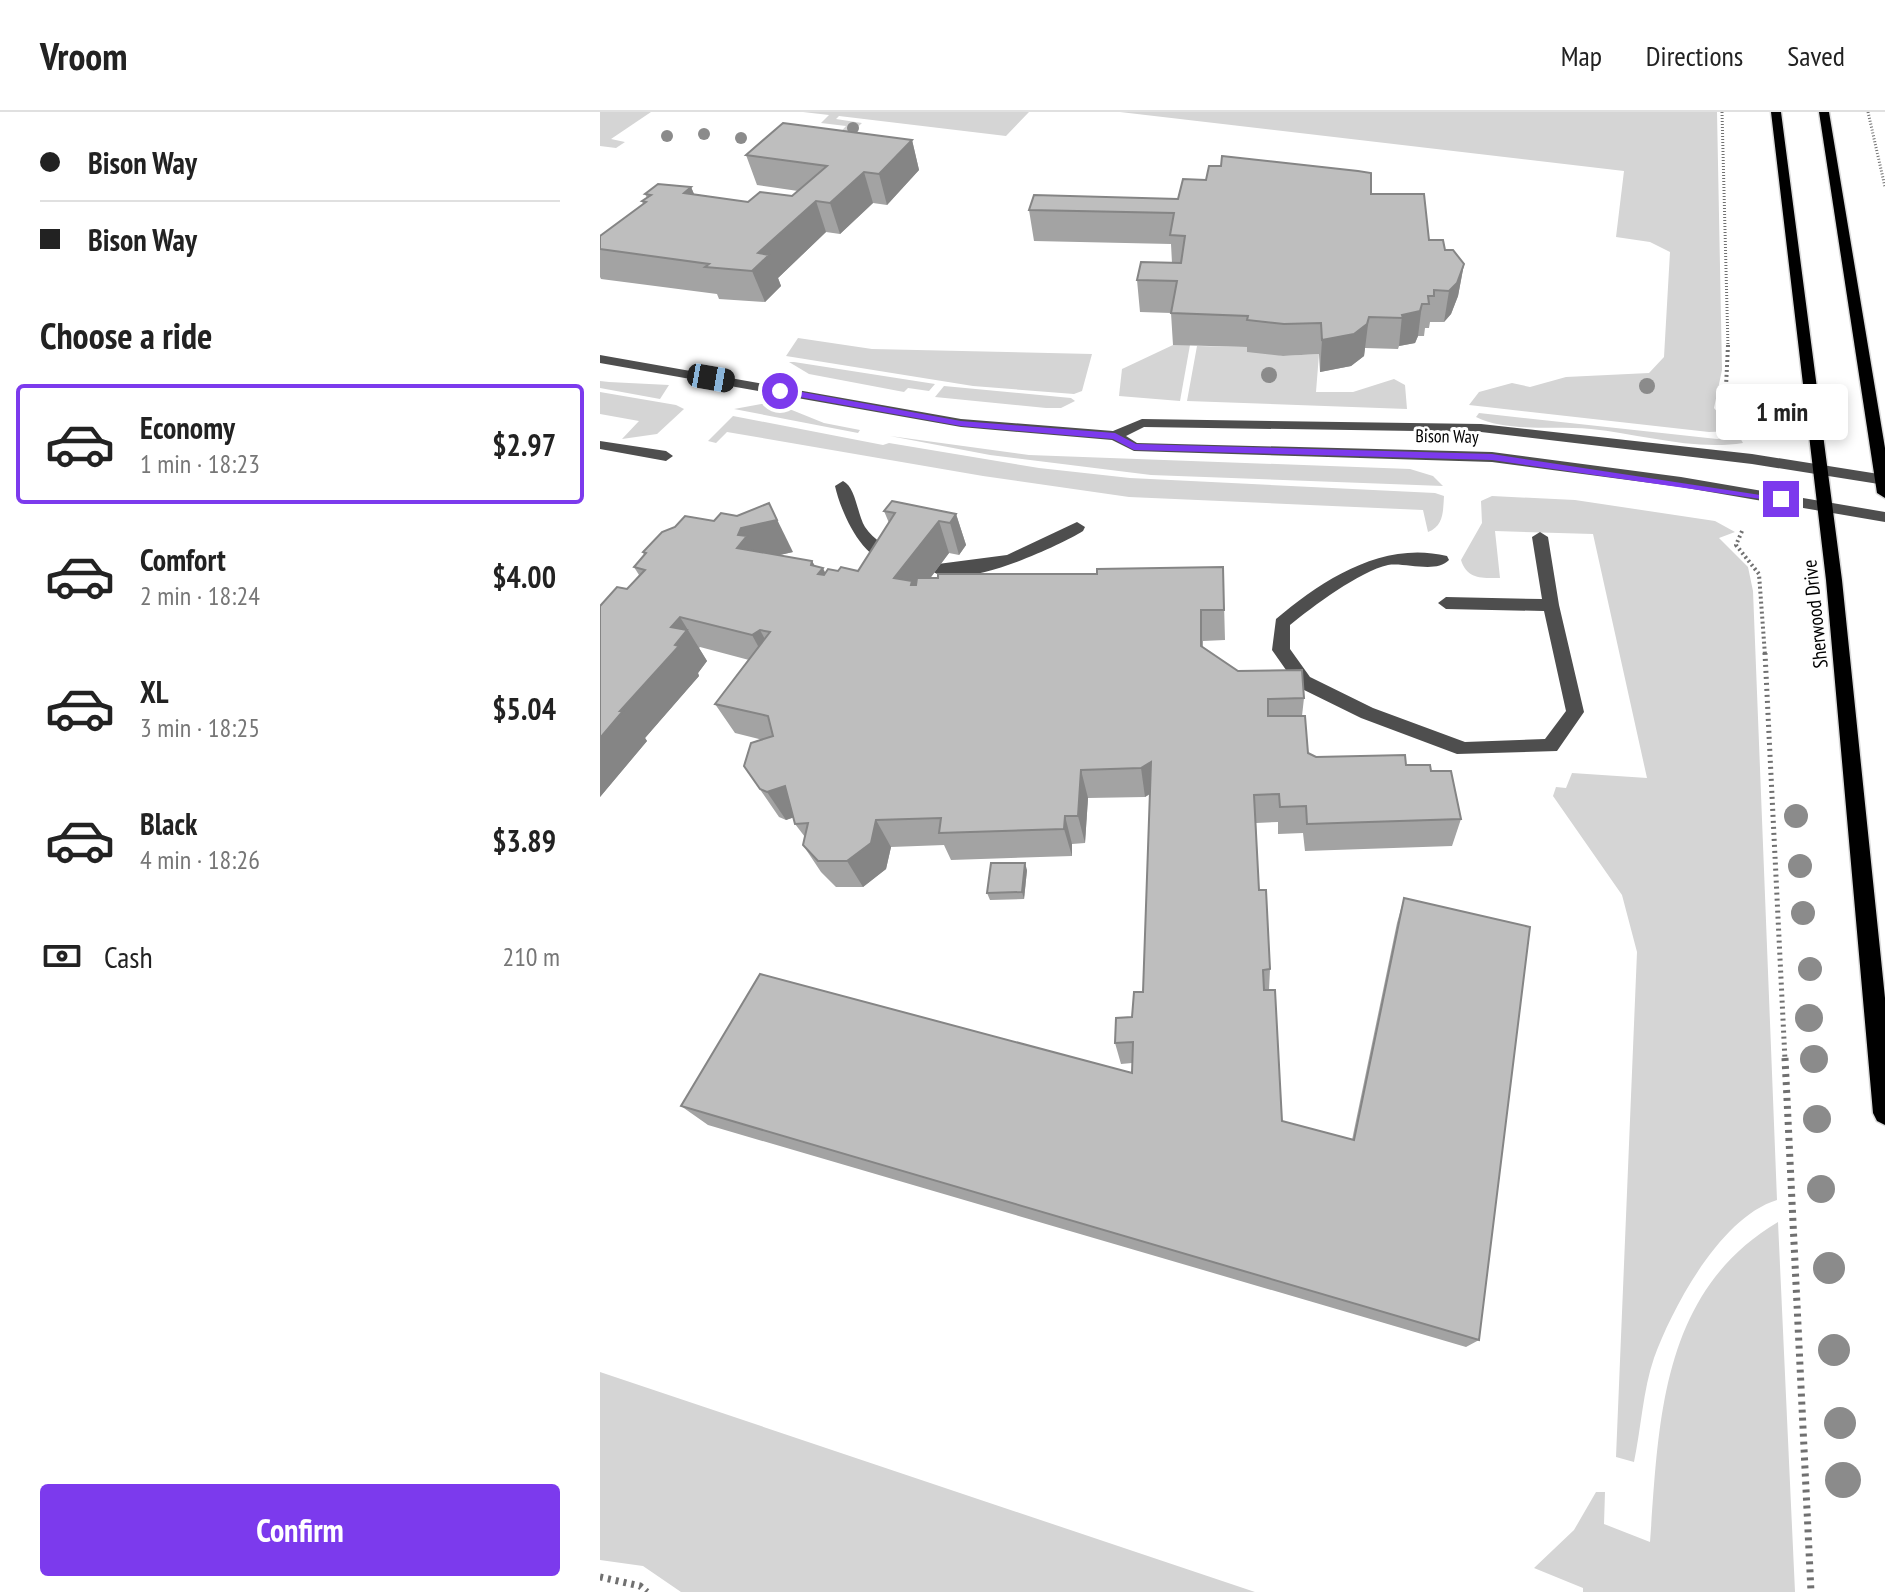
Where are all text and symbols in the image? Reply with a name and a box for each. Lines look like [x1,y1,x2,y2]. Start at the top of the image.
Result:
text: Vroom [40,31,127,80]
text: Map [1561,37,1602,74]
text: Directions [1646,37,1743,74]
text: Saved [1787,37,1845,74]
text: Bison Way [88,143,197,182]
text: Bison Way [88,220,197,259]
text: Choose a ride [40,312,212,359]
car [685,362,737,394]
route start [762,373,798,409]
callout: 1 min [1715,383,1847,439]
text: 1 min [1756,395,1808,428]
icon: car [44,408,116,480]
text: Economy [140,408,235,447]
street label: Bison Way [1415,424,1479,448]
text: $2.97 [492,425,556,464]
text: 1 min · 18:23 [140,447,260,480]
route end [1763,481,1799,517]
icon: car [44,540,116,612]
text: Comfort [140,540,226,579]
text: $4.00 [492,557,556,596]
street label: Sherwood Drive [1796,558,1834,670]
text: 2 min · 18:24 [140,579,260,612]
icon: car [44,672,116,744]
text: XL [140,672,169,711]
text: $5.04 [492,689,556,728]
text: 3 min · 18:25 [140,711,260,744]
icon: car [44,804,116,876]
text: Black [140,804,197,843]
text: $3.89 [492,821,556,860]
text: 4 min · 18:26 [140,843,260,876]
icon: cash [40,934,84,978]
text: Cash [104,937,153,976]
text: 210 m [502,940,560,973]
button: Confirm [40,1484,560,1576]

